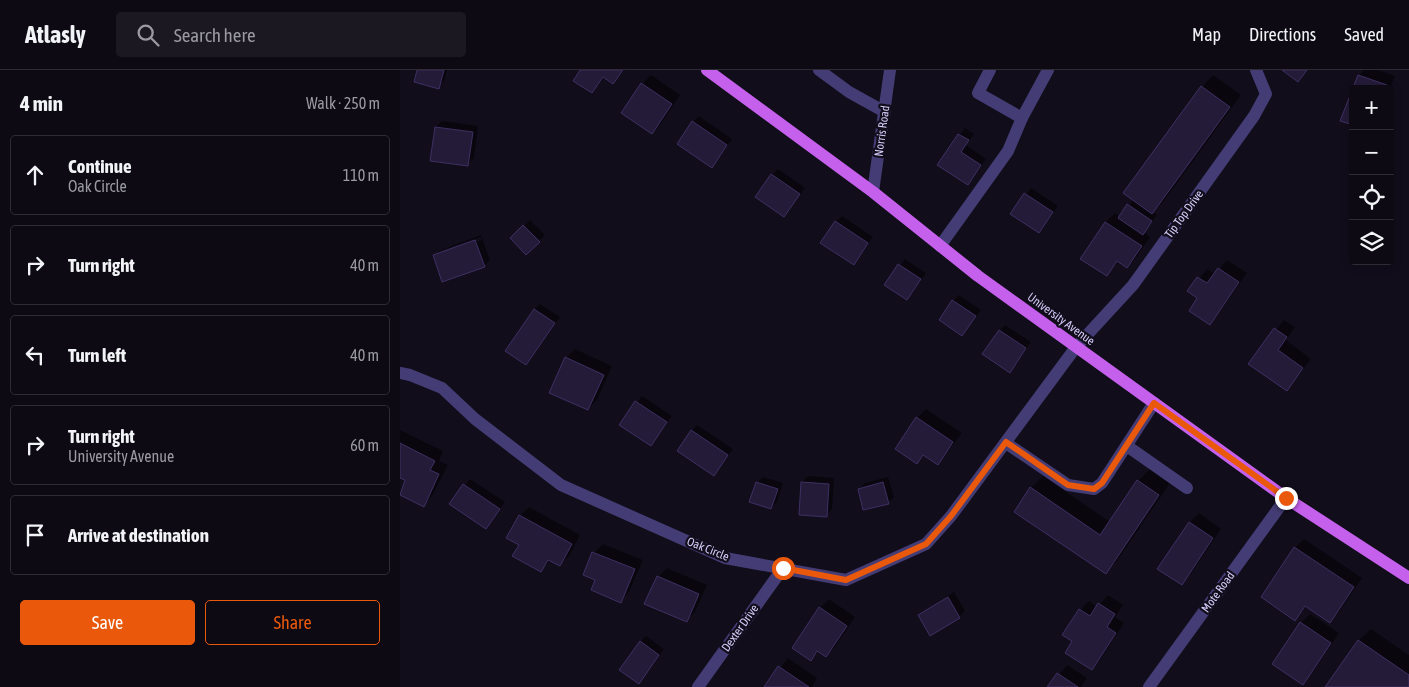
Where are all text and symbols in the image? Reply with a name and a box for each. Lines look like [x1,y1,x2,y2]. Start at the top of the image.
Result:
search box [116,12,466,57]
text: Atlasly [25,21,86,48]
icon: search [134,21,162,49]
text: Search here [174,24,256,46]
text: Map [1192,24,1221,45]
text: Directions [1249,24,1316,45]
text: Saved [1344,24,1384,45]
map controls [1349,85,1394,265]
button: + [1349,85,1394,130]
text: 4 min [20,91,63,115]
text: Walk · 250 m [306,94,380,112]
street label: Norris Road [871,105,893,157]
button: − [1349,130,1394,175]
text: Continue [68,155,132,177]
icon: ahead [21,161,49,189]
text: 110 m [343,166,379,184]
button: locate [1349,175,1394,220]
text: Oak Circle [68,177,127,195]
street label: Tip Top Drive [1162,187,1206,241]
button: layers [1349,220,1394,265]
icon: right [21,251,49,279]
text: Turn right [68,254,135,276]
text: 40 m [350,256,379,274]
street label: University Avenue [1025,290,1097,348]
icon: left [21,341,49,369]
text: Turn left [68,344,126,366]
text: 40 m [350,346,379,364]
text: Turn right [68,425,135,447]
icon: right [21,431,49,459]
text: 60 m [350,436,379,454]
text: University Avenue [68,447,174,465]
route end [1275,487,1298,510]
icon: arrive [21,521,49,549]
text: Arrive at destination [68,524,209,546]
street label: Oak Circle [685,534,731,564]
route start [772,557,795,580]
street label: Mote Road [1199,569,1237,615]
button: Save [20,600,195,645]
button: Share [205,600,380,645]
street label: Dexter Drive [719,602,761,654]

